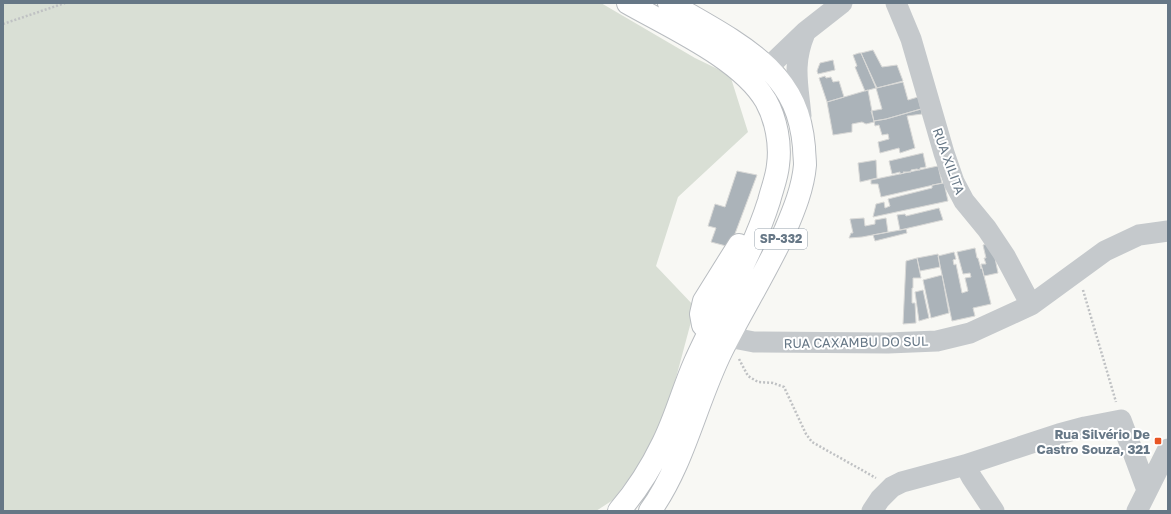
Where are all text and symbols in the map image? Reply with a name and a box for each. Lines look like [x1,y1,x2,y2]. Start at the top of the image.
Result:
street label: RUA XILITA [930,126,969,197]
road number: SP-332 [755,229,807,249]
street label: RUA CAXAMBU DO SUL [784,333,929,351]
place label: Rua Silvério De Castro Souza, 321 [1037,426,1150,457]
marker: Rua Silvério De Castro Souza, 321 [1153,436,1163,446]

